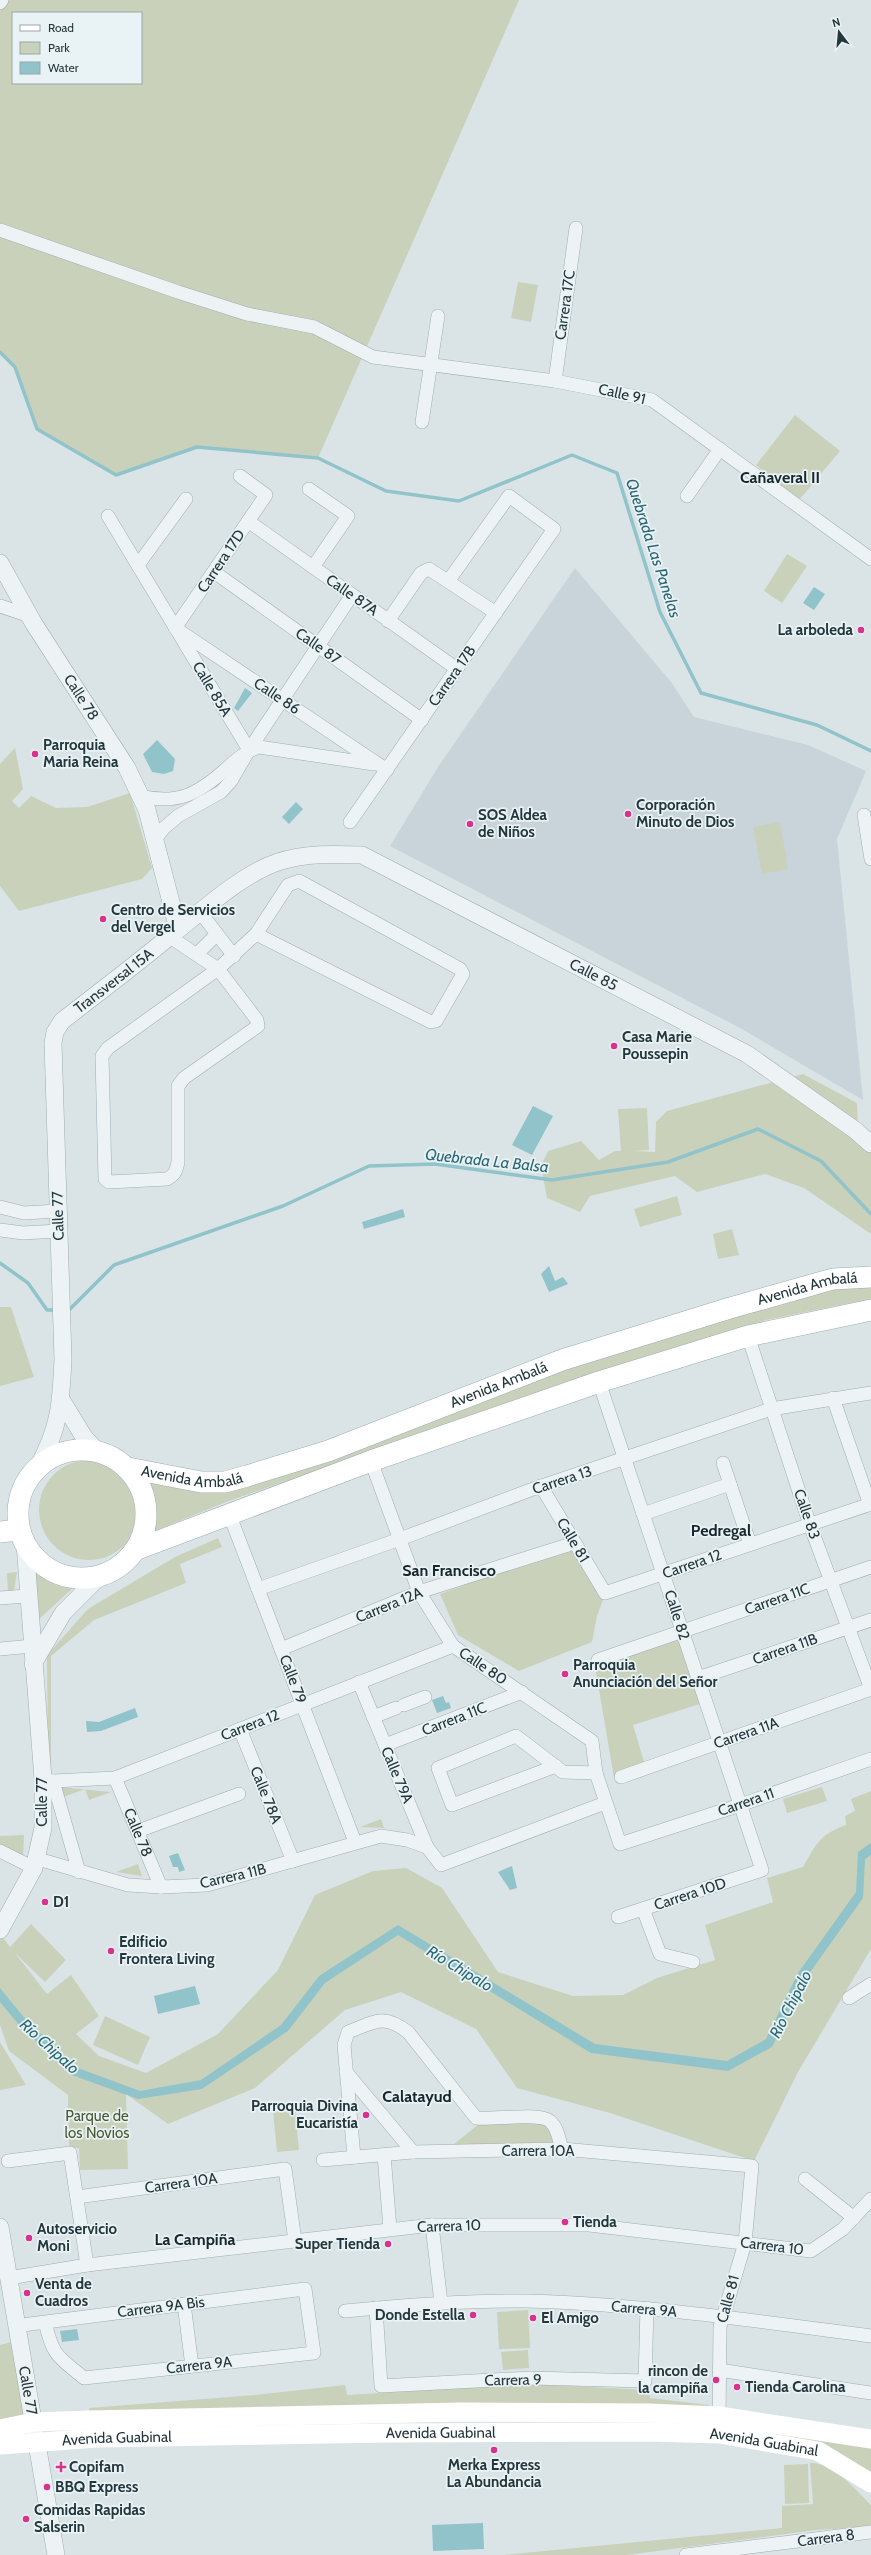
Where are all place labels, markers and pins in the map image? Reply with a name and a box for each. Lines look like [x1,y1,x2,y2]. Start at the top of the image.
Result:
place label: La arboleda [777,621,854,639]
marker: La arboleda [856,625,866,635]
place label: Parroquia Maria Reina [43,736,119,771]
marker: Parroquia Maria Reina [30,749,40,759]
place label: Corporación Minuto de Dios [636,796,734,831]
place label: SOS Aldea de Niños [478,806,548,841]
marker: Corporación Minuto de Dios [623,809,633,819]
marker: SOS Aldea de Niños [465,819,475,829]
place label: Centro de Servicios del Vergel [111,901,235,936]
marker: Centro de Servicios del Vergel [98,914,108,924]
place label: Casa Marie Poussepin [622,1028,692,1063]
marker: Casa Marie Poussepin [609,1041,619,1051]
place label: Parroquia Anunciación del Señor [573,1656,718,1691]
marker: Parroquia Anunciación del Señor [560,1669,570,1679]
place label: D1 [53,1893,69,1911]
marker: D1 [40,1897,50,1907]
place label: Edificio Frontera Living [119,1933,215,1968]
marker: Edificio Frontera Living [106,1946,116,1956]
place label: Parroquia Divina Eucaristía [251,2097,359,2132]
marker: Parroquia Divina Eucaristía [361,2110,371,2120]
place label: Tienda [573,2213,617,2231]
marker: Tienda [560,2217,570,2227]
place label: Autoservicio Moni [37,2220,118,2255]
marker: Autoservicio Moni [24,2233,34,2243]
place label: Super Tienda [295,2235,381,2253]
marker: Super Tienda [383,2239,393,2249]
place label: Venta de Cuadros [35,2275,92,2310]
marker: Venta de Cuadros [22,2288,32,2298]
place label: Donde Estella [375,2306,466,2324]
place label: El Amigo [541,2309,599,2327]
marker: Donde Estella [468,2310,478,2320]
marker: El Amigo [528,2313,538,2323]
place label: rincon de la campiña [638,2362,709,2397]
marker: rincon de la campiña [711,2375,721,2385]
place label: Tienda Carolina [745,2378,846,2396]
marker: Tienda Carolina [732,2382,742,2392]
marker: Merka Express La Abundancia [489,2445,499,2455]
place label: Merka Express La Abundancia [446,2456,542,2491]
place label: Copifam [69,2458,124,2476]
marker: Copifam [56,2462,66,2472]
place label: BBQ Express [55,2478,138,2496]
marker: BBQ Express [42,2482,52,2492]
place label: Comidas Rapidas Salserin [34,2501,145,2536]
marker: Comidas Rapidas Salserin [21,2514,31,2524]

